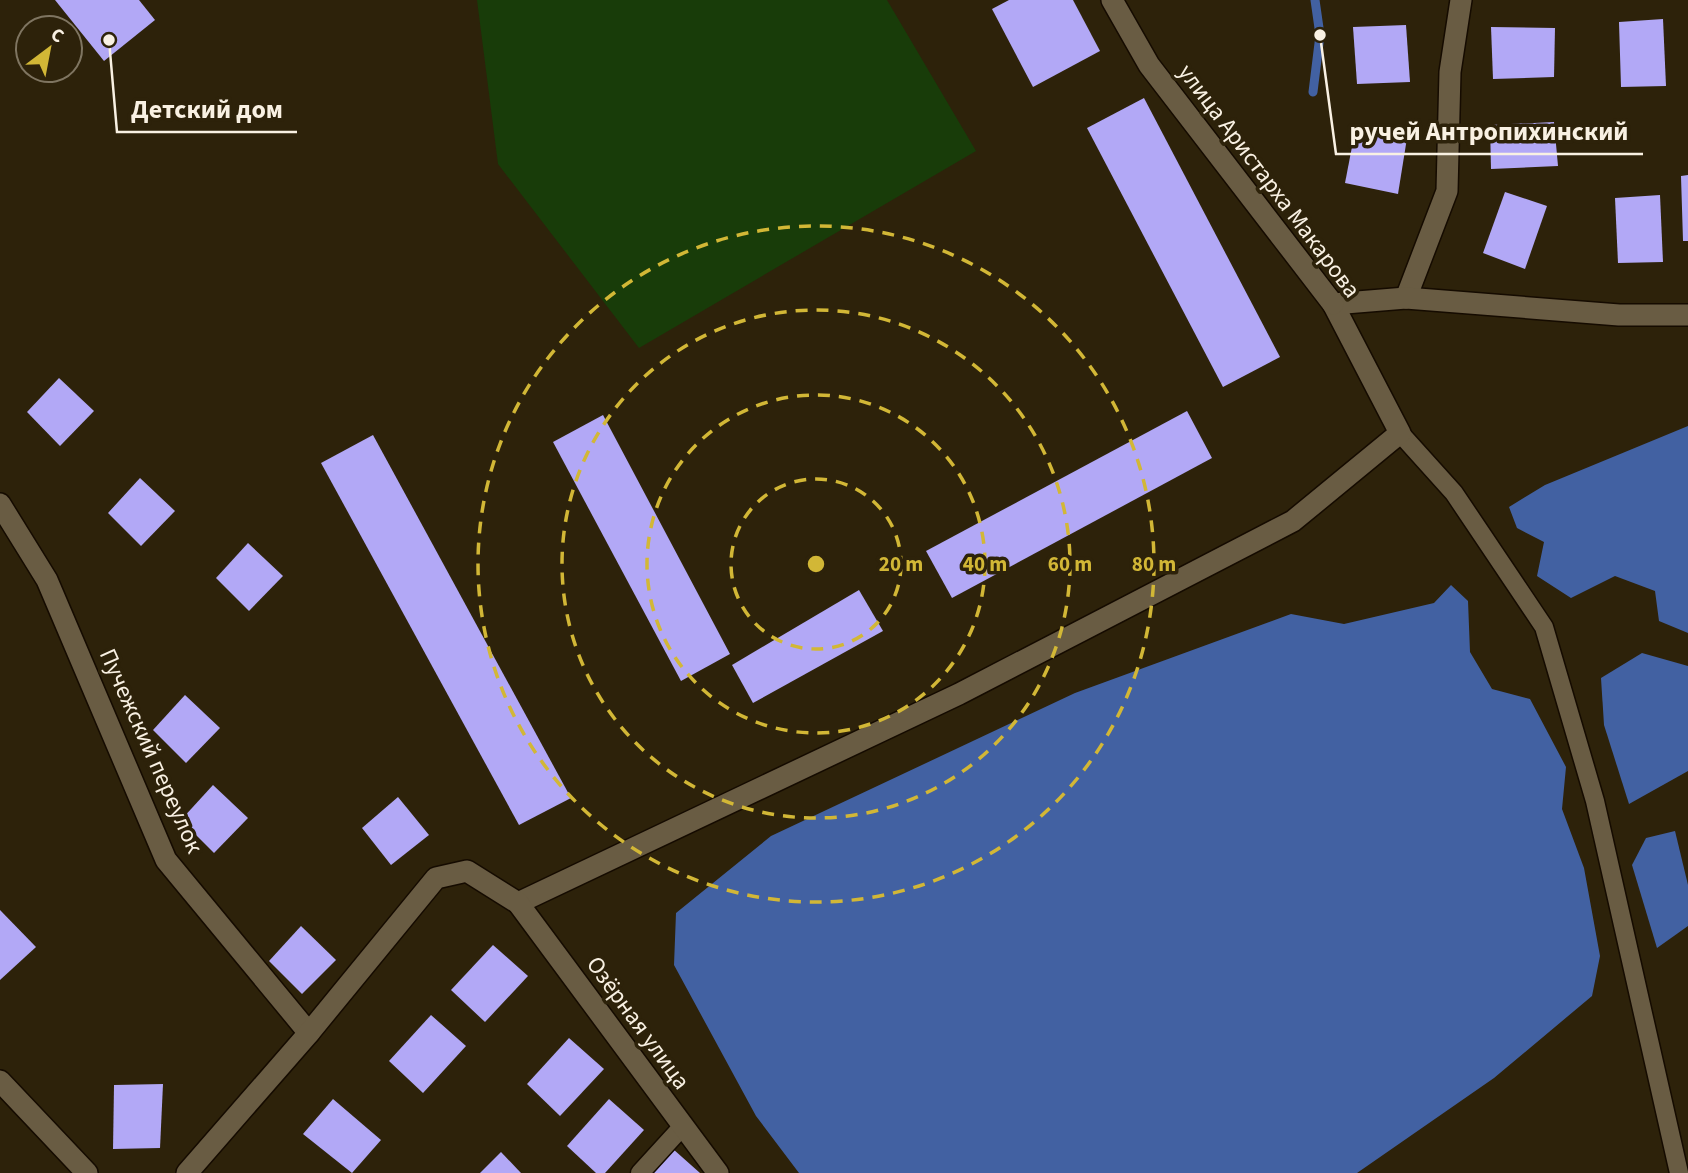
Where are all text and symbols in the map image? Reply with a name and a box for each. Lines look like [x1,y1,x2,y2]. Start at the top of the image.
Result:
north arrow [14,14,84,84]
text: С [45,21,69,50]
street label: улица Аристарха Макарова [1169,57,1369,305]
callout: Детский дом [117,85,297,132]
text: Детский дом [131,91,283,128]
callout: ручей Антропихинский [1336,107,1643,154]
text: ручей Антропихинский [1350,113,1628,150]
text: 20 m [879,549,923,579]
text: 40 m [963,549,1007,579]
text: 60 m [1048,549,1092,579]
text: 80 m [1132,549,1176,579]
centre of rings [804,552,828,576]
street label: Пучежский переулок [90,643,212,859]
street label: Озёрная улица [578,949,698,1097]

